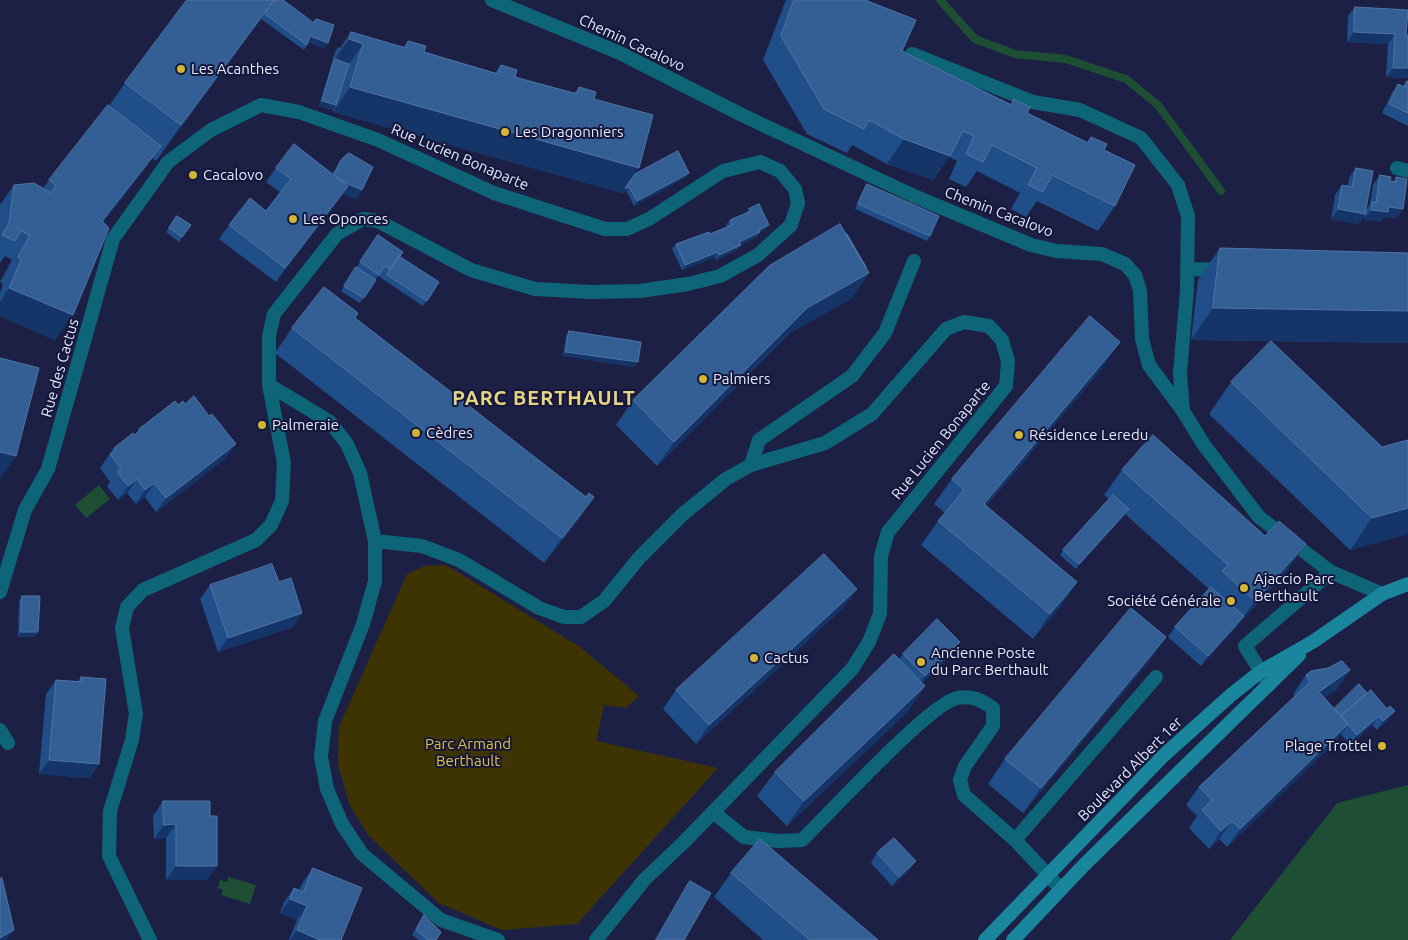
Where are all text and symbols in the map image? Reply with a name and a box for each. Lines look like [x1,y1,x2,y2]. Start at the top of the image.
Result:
street label: Chemin Cacalovo [576,11,688,75]
place label: Les Acanthes [191,60,279,78]
marker: Les Acanthes [175,63,187,75]
street label: Rue Lucien Bonaparte [389,120,531,194]
place label: Les Dragonniers [515,123,623,141]
marker: Les Dragonniers [499,126,511,138]
place label: Cacalovo [203,166,263,184]
marker: Cacalovo [187,169,199,181]
street label: Chemin Cacalovo [942,183,1056,241]
place label: Les Oponces [303,210,388,228]
marker: Les Oponces [287,213,299,225]
street label: Rue des Cactus [37,317,83,419]
place label: Palmiers [713,370,771,388]
marker: Palmiers [697,373,709,385]
street label: Rue Lucien Bonaparte [888,377,994,503]
district label: PARC BERTHAULT [450,386,638,410]
place label: Palmeraie [272,416,339,434]
marker: Palmeraie [256,419,268,431]
place label: Cèdres [426,424,473,442]
place label: Résidence Leredu [1029,426,1148,444]
marker: Cèdres [410,427,422,439]
marker: Résidence Leredu [1013,429,1025,441]
place label: Ajaccio Parc Berthault [1254,570,1334,605]
marker: Ajaccio Parc Berthault [1238,582,1250,594]
place label: Société Générale [1107,592,1221,610]
marker: Société Générale [1225,595,1237,607]
place label: Ancienne Poste du Parc Berthault [931,644,1048,679]
place label: Cactus [764,649,809,667]
marker: Cactus [748,652,760,664]
marker: Ancienne Poste du Parc Berthault [915,656,927,668]
street label: Boulevard Albert 1er [1074,713,1186,825]
park label: Parc Armand Berthault [425,735,511,770]
place label: Plage Trottel [1285,737,1372,755]
marker: Plage Trottel [1376,740,1388,752]

